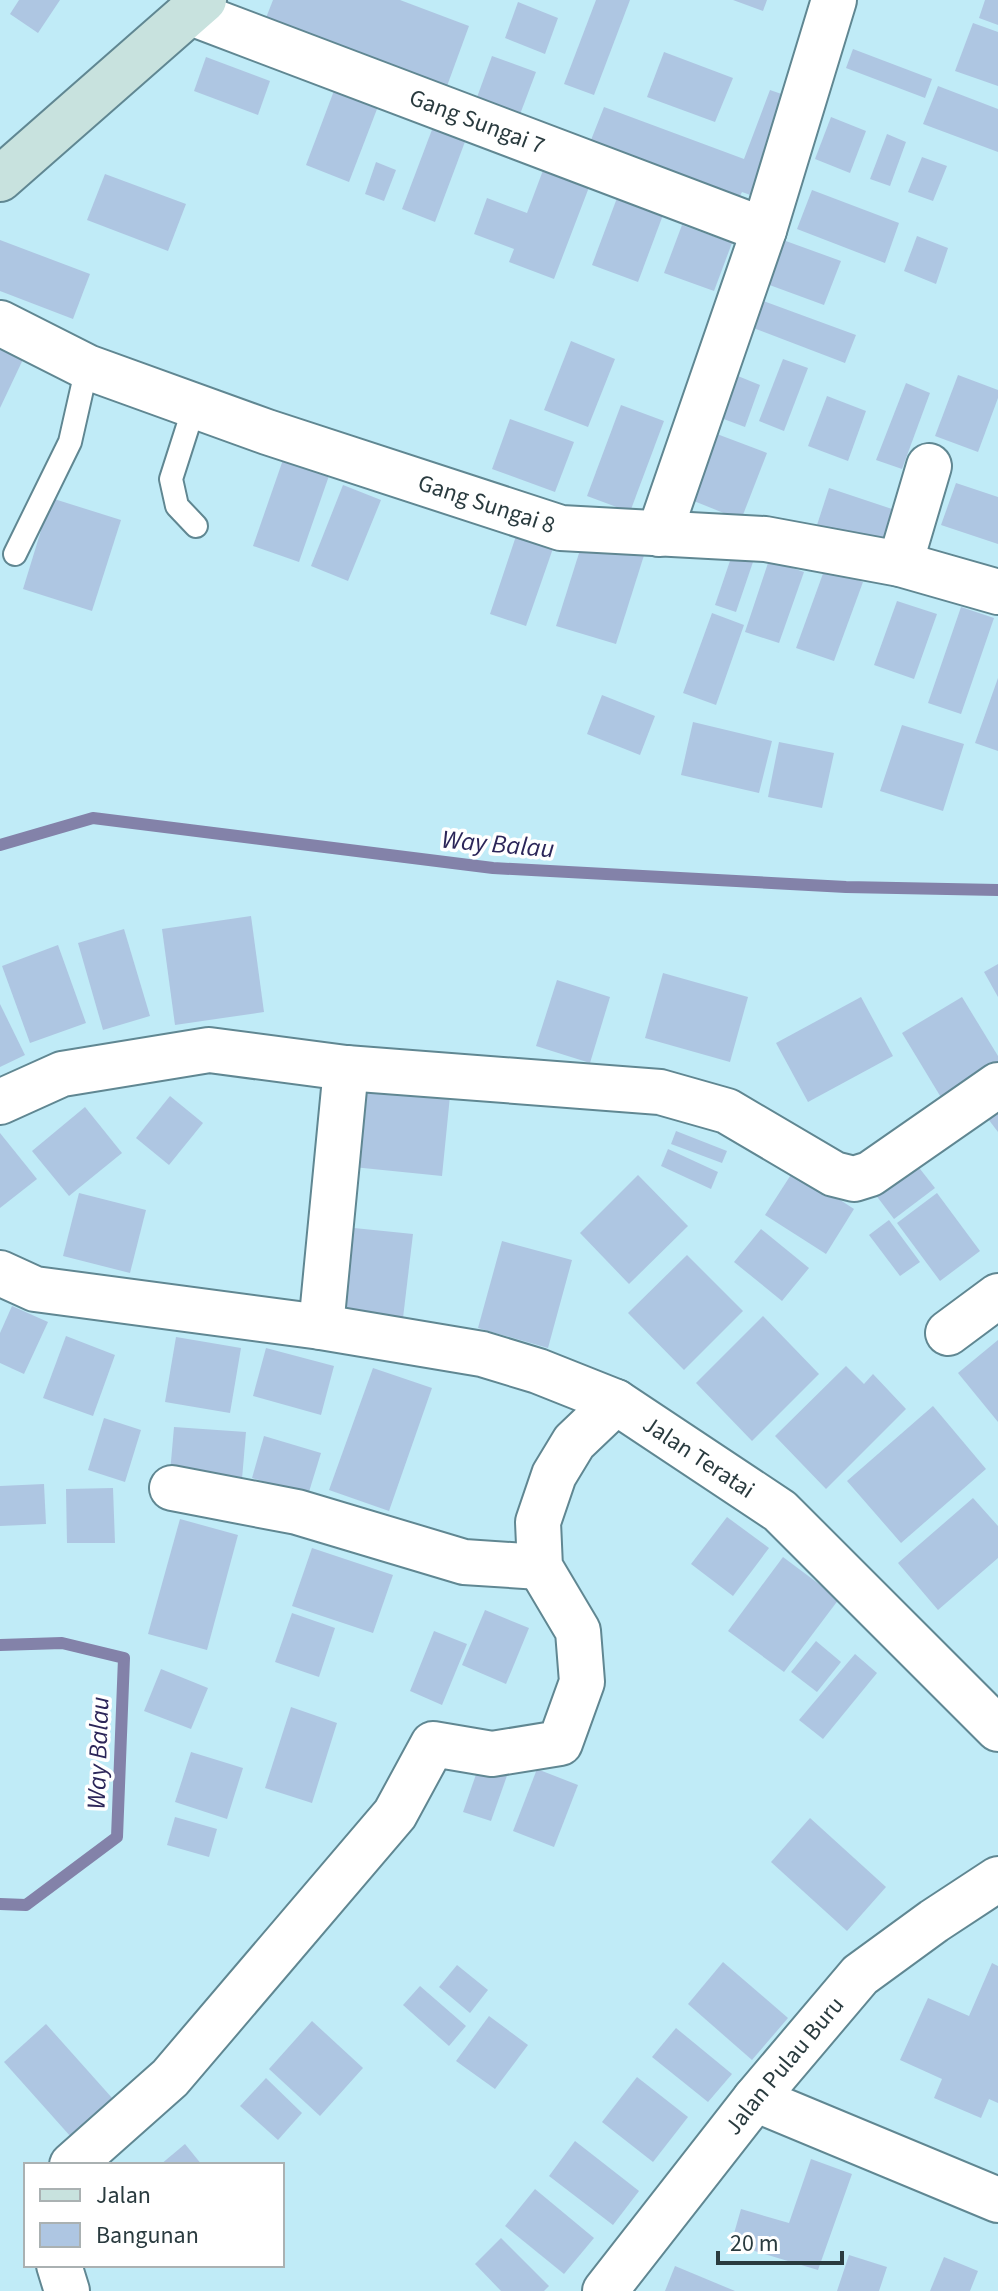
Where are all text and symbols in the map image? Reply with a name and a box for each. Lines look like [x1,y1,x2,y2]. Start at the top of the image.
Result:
street label: Gang Sungai 7 [404,80,550,163]
street label: Gang Sungai 8 [414,465,560,542]
water label: Way Balau [440,821,556,867]
street label: Jalan Teratai [636,1407,762,1507]
water label: Way Balau [78,1696,118,1810]
street label: Jalan Pulau Buru [716,1989,852,2142]
legend [24,2163,284,2267]
text: Jalan [96,2178,151,2213]
scale bar [718,2215,842,2265]
text: Bangunan [96,2218,199,2253]
text: 20 m [730,2226,779,2261]

